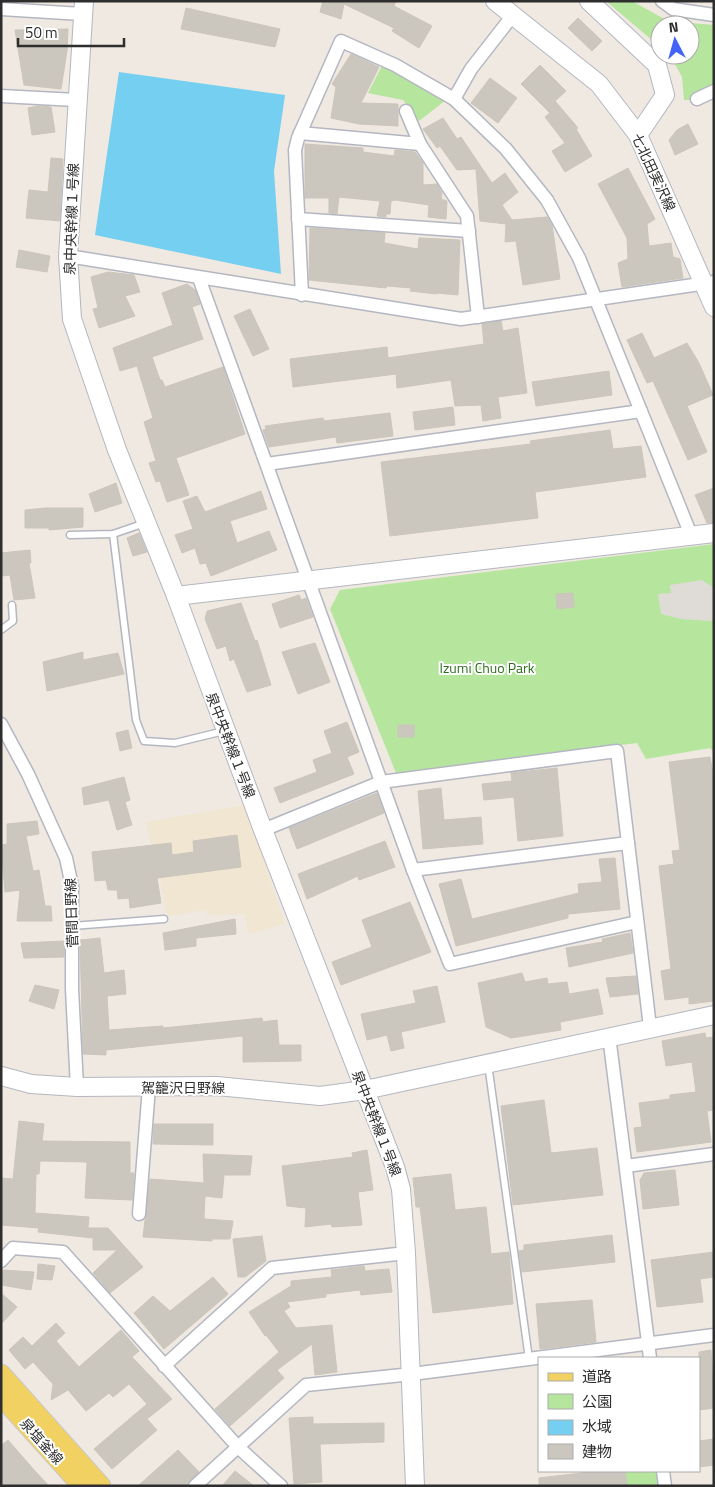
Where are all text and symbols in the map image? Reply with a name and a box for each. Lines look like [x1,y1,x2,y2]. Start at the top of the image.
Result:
scale bar [18,15,124,47]
north arrow [650,15,700,65]
text: N [668,16,680,38]
text: 50 m [25,21,58,44]
street label: 七北田実沢線 [627,129,681,215]
street label: 泉中央幹線１号線 [59,163,83,275]
park label: Izumi Chuo Park [440,657,535,678]
street label: 泉中央幹線１号線 [201,689,261,801]
street label: 菅間日野線 [59,878,83,948]
street label: 泉中央幹線１号線 [347,1067,407,1179]
street label: 駕籠沢日野線 [141,1077,225,1098]
legend [538,1357,700,1472]
text: 道路 [582,1365,612,1388]
text: 公園 [582,1390,612,1413]
street label: 泉塩釜線 [15,1413,69,1469]
text: 水域 [582,1415,612,1438]
text: 建物 [582,1440,612,1463]

